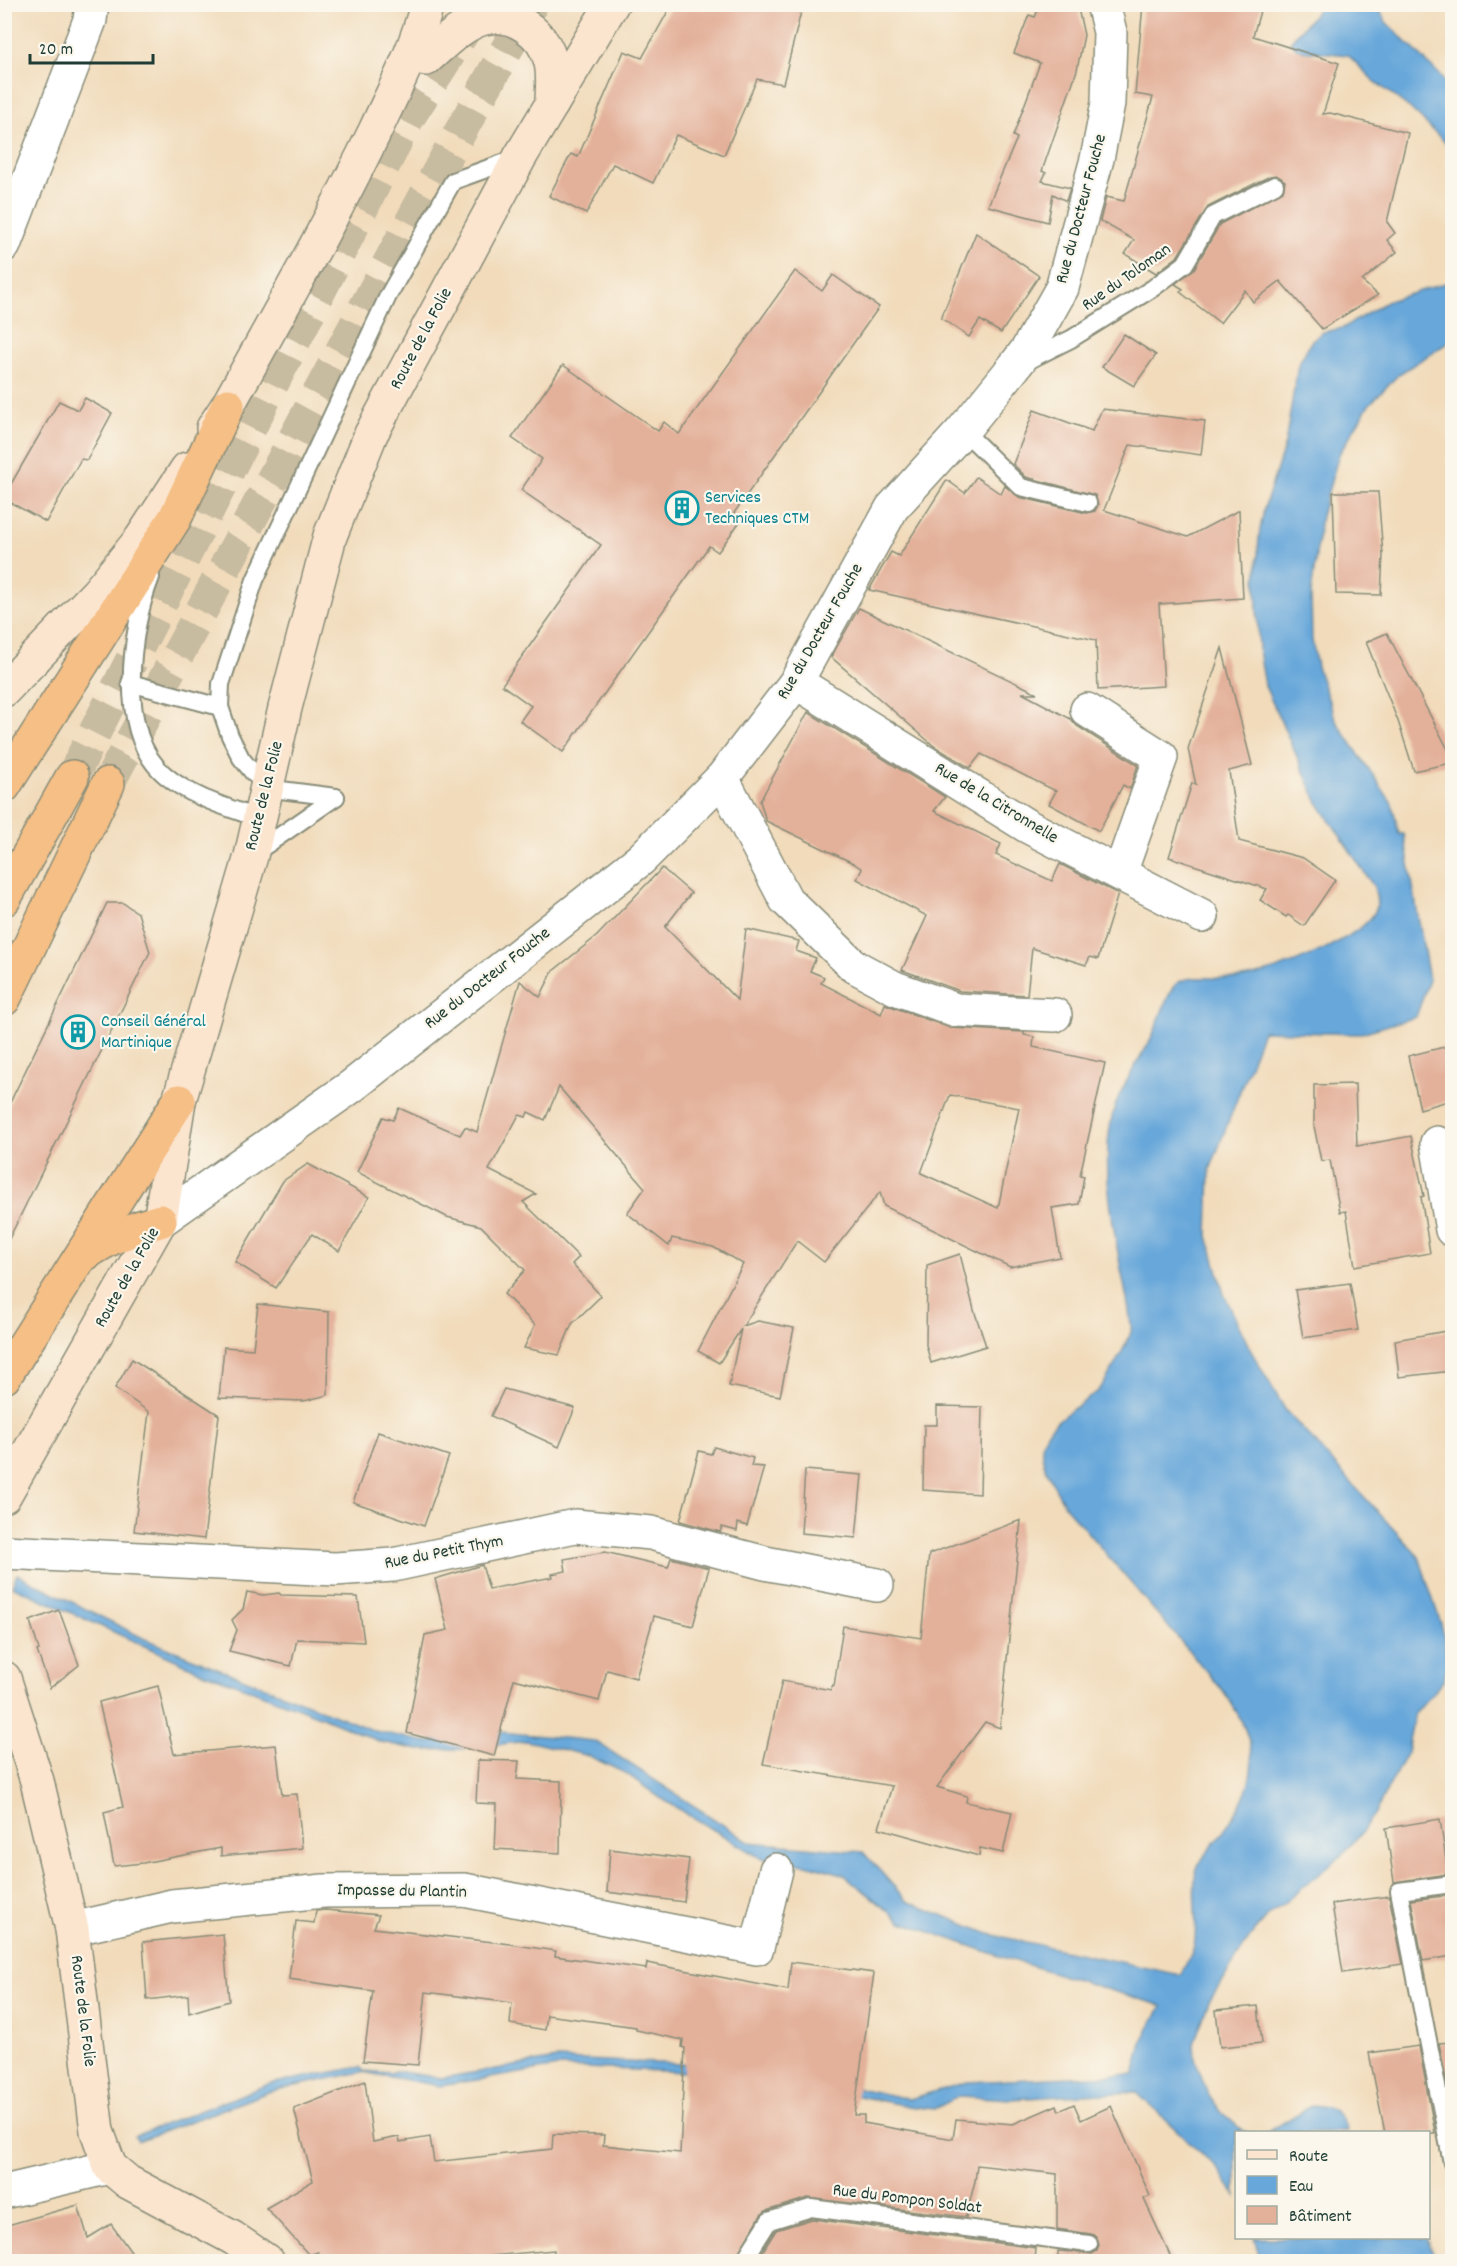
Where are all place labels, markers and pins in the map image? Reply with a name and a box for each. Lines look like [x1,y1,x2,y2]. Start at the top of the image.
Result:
place label: Services Techniques CTM [705,486,809,532]
building icon: Services Techniques CTM [664,490,700,526]
place label: Conseil Général Martinique [101,1010,206,1056]
building icon: Conseil Général Martinique [60,1014,96,1050]

